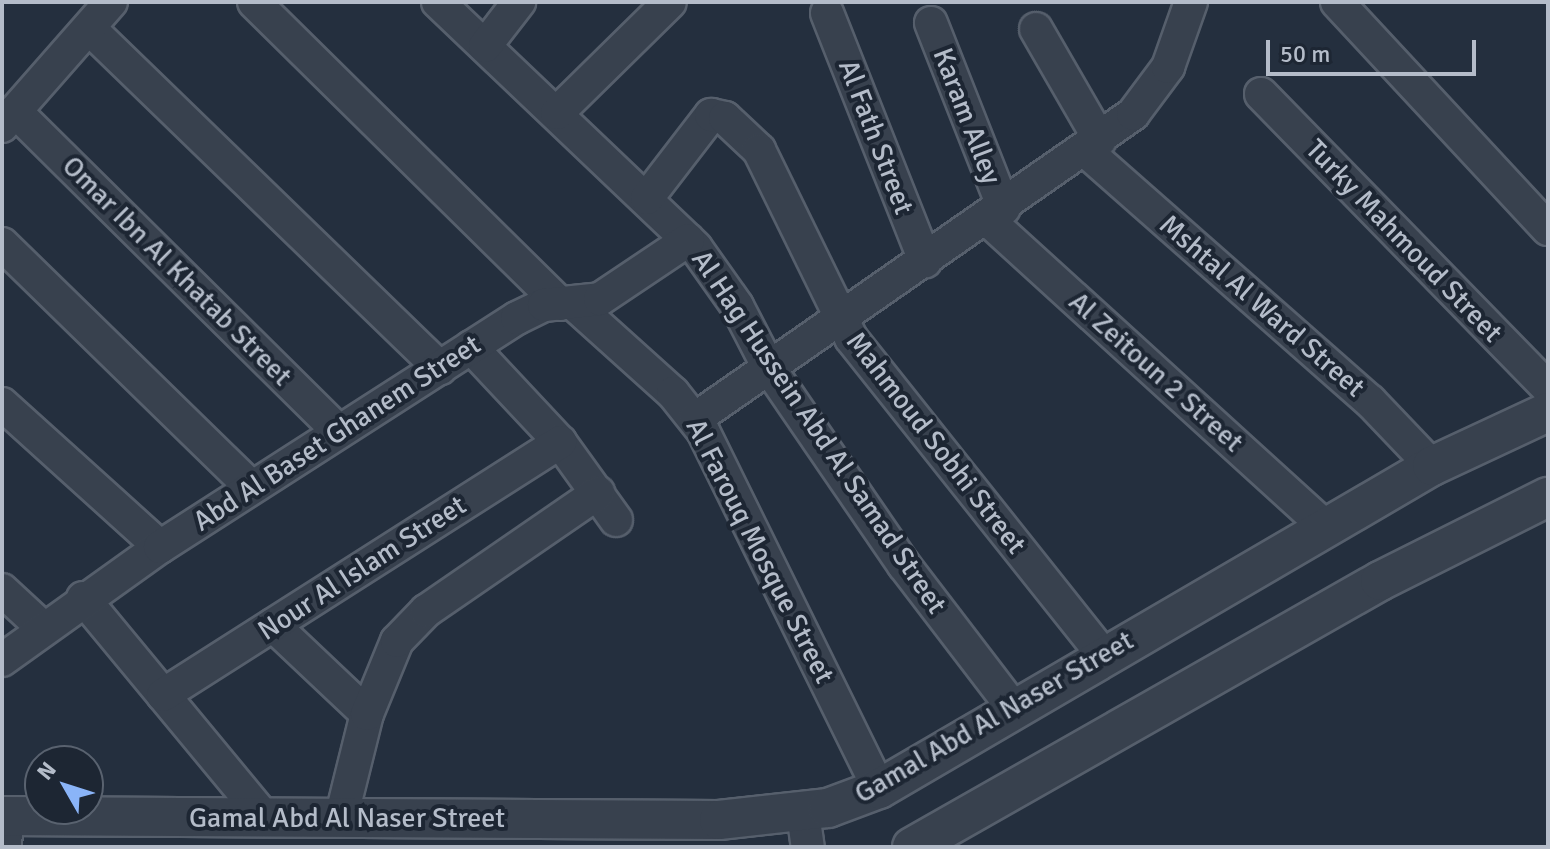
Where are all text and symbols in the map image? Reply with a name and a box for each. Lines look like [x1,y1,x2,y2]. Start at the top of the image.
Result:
scale bar [1270,24,1480,74]
text: 50 m [1280,39,1330,69]
street label: Karam Alley [926,43,1008,189]
street label: Al Fath Street [831,55,921,219]
street label: Turky Mahmoud Street [1299,133,1509,349]
street label: Omar Ibn Al Khatab Street [55,149,299,393]
street label: Mshtal Al Ward Street [1153,208,1371,404]
street label: Al Hag Hussein Abd Al Samad Street [685,244,953,620]
street label: Al Zeitoun 2 Street [1062,285,1250,459]
street label: Mahmoud Sobhi Street [839,325,1033,561]
street label: Abd Al Baset Ghanem Street [187,328,487,538]
street label: Al Farouq Mosque Street [679,413,841,689]
street label: Nour Al Islam Street [252,488,472,648]
street label: Gamal Abd Al Naser Street [849,623,1139,811]
north arrow [24,745,104,825]
text: N [31,756,62,785]
street label: Gamal Abd Al Naser Street [189,801,505,835]

